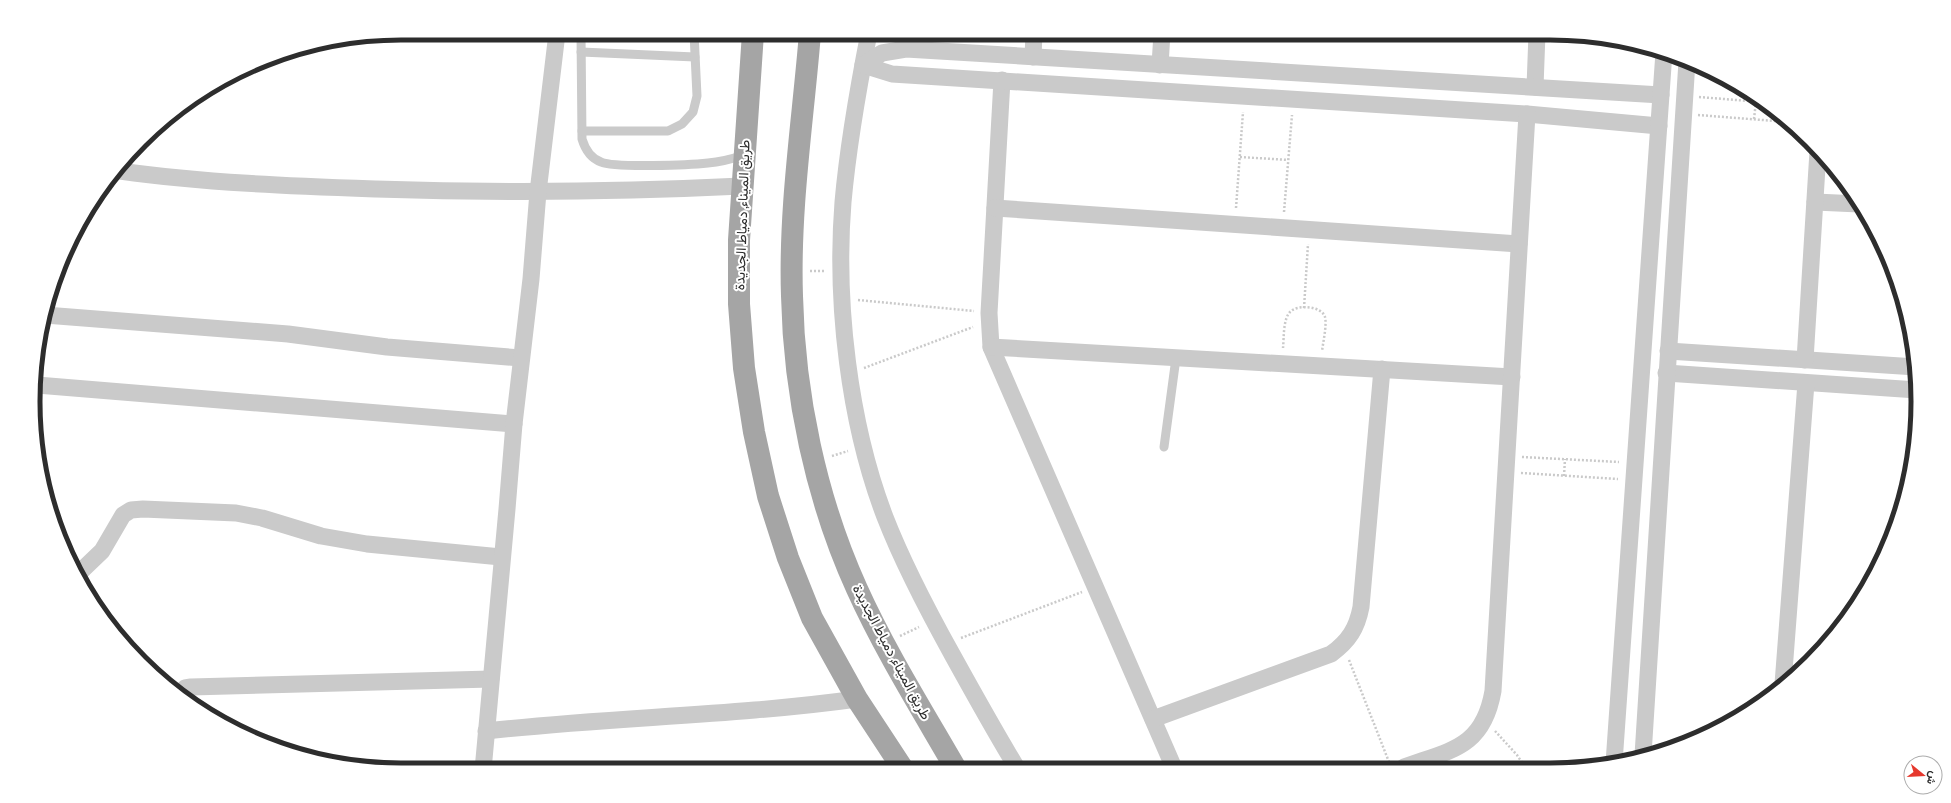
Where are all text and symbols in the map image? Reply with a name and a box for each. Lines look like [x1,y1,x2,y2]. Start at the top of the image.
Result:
street label: طريق الميناء, دمياط الجديدة [730,139,754,291]
street label: طريق الميناء, دمياط الجديدة [849,581,935,723]
north arrow [1903,755,1943,795]
text: ش [1924,770,1941,787]

